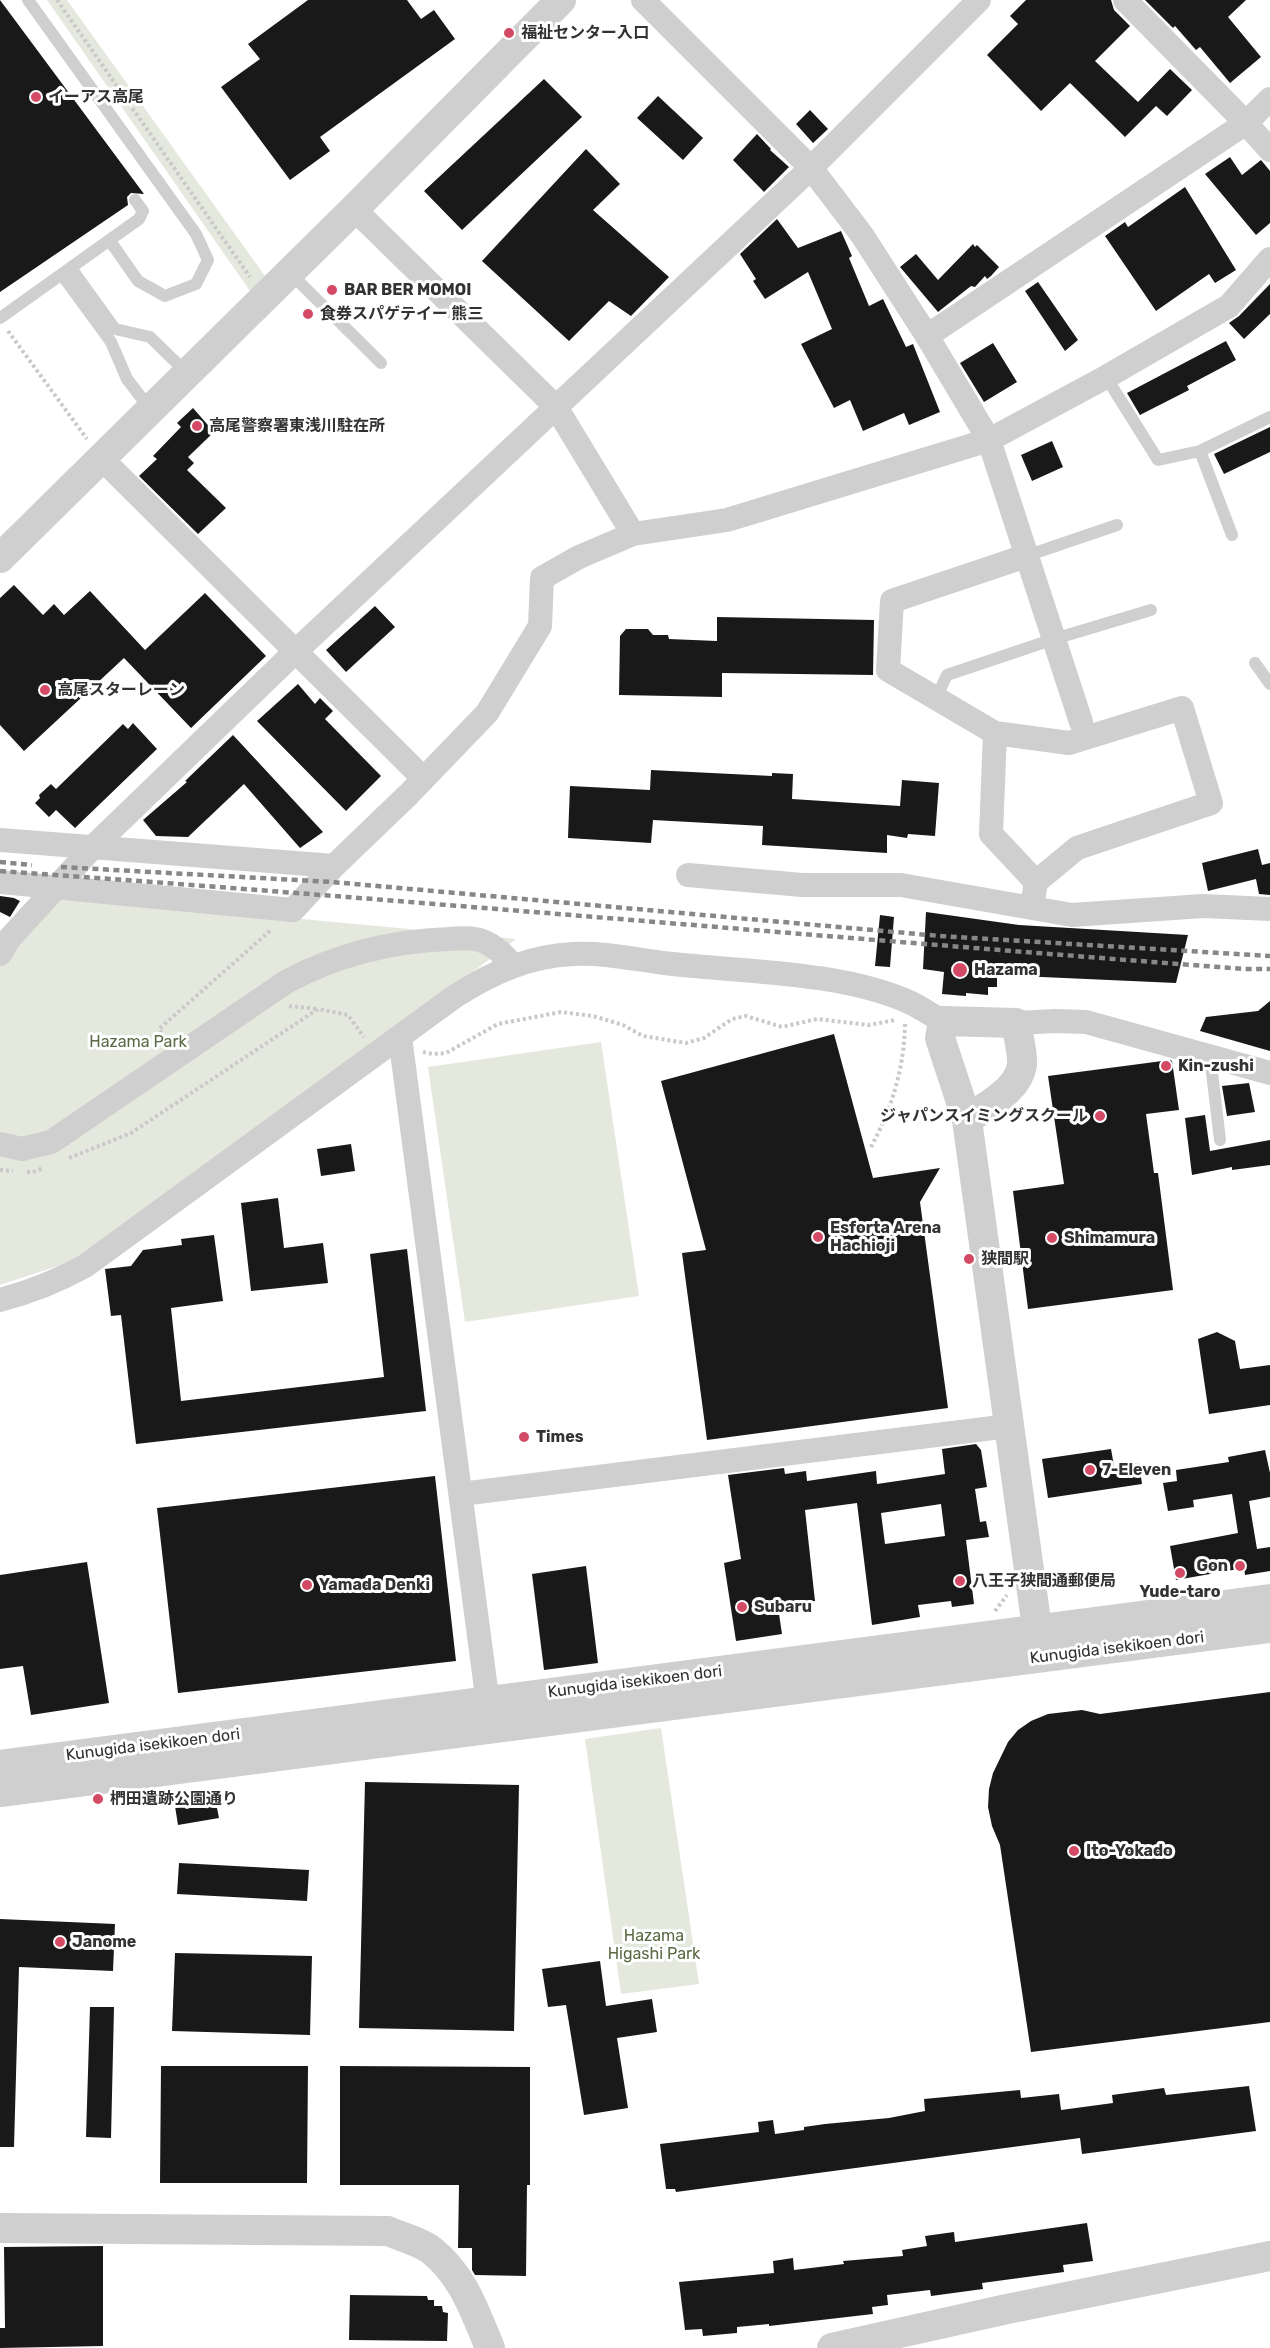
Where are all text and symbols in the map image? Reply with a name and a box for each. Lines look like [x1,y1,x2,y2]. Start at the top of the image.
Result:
place label: 福祉センター入口 [521,23,649,43]
marker: 福祉センター入口 [502,26,516,40]
place label: イーアス高尾 [48,87,144,107]
marker: イーアス高尾 [29,90,43,104]
place label: BAR BER MOMOI [344,280,471,300]
marker: BAR BER MOMOI [325,283,339,297]
place label: 食券スパゲテイー 熊三 [320,304,483,324]
marker: 食券スパゲテイー 熊三 [301,307,315,321]
place label: 高尾警察署東浅川駐在所 [209,416,385,436]
marker: 高尾警察署東浅川駐在所 [190,419,204,433]
place label: 高尾スターレーン [57,680,185,700]
marker: 高尾スターレーン [38,683,52,697]
place label: Hazama [974,960,1038,980]
marker: Hazama [951,961,969,979]
park label: Hazama Park [89,1032,187,1052]
place label: Kin-zushi [1178,1056,1254,1076]
marker: Kin-zushi [1159,1059,1173,1073]
place label: ジャパンスイミングスクール [880,1106,1088,1126]
marker: ジャパンスイミングスクール [1093,1109,1107,1123]
place label: Esforta Arena Hachioji [830,1218,941,1256]
place label: Shimamura [1064,1228,1155,1248]
marker: Esforta Arena Hachioji [811,1230,825,1244]
marker: Shimamura [1045,1231,1059,1245]
place label: 狭間駅 [981,1249,1029,1269]
marker: 狭間駅 [962,1252,976,1266]
place label: Times [536,1427,584,1447]
marker: Times [517,1430,531,1444]
place label: 7-Eleven [1102,1460,1171,1480]
marker: 7-Eleven [1083,1463,1097,1477]
place label: Gon [1196,1556,1228,1576]
marker: Gon [1233,1559,1247,1573]
marker: Yude-taro [1173,1566,1187,1580]
place label: 八王子狭間通郵便局 [972,1571,1116,1591]
marker: 八王子狭間通郵便局 [953,1574,967,1588]
place label: Yamada Denki [319,1575,430,1595]
marker: Yamada Denki [300,1578,314,1592]
place label: Yude-taro [1139,1582,1221,1602]
place label: Subaru [754,1597,812,1617]
marker: Subaru [735,1600,749,1614]
street label: Kunugida isekikoen dori [1029,1628,1205,1668]
street label: Kunugida isekikoen dori [547,1662,723,1702]
street label: Kunugida isekikoen dori [65,1725,241,1765]
place label: 椚田遺跡公園通り [110,1789,238,1809]
marker: 椚田遺跡公園通り [91,1792,105,1806]
place label: Ito-Yokado [1086,1841,1173,1861]
marker: Ito-Yokado [1067,1844,1081,1858]
park label: Hazama Higashi Park [608,1926,700,1964]
place label: Janome [72,1932,136,1952]
marker: Janome [53,1935,67,1949]

